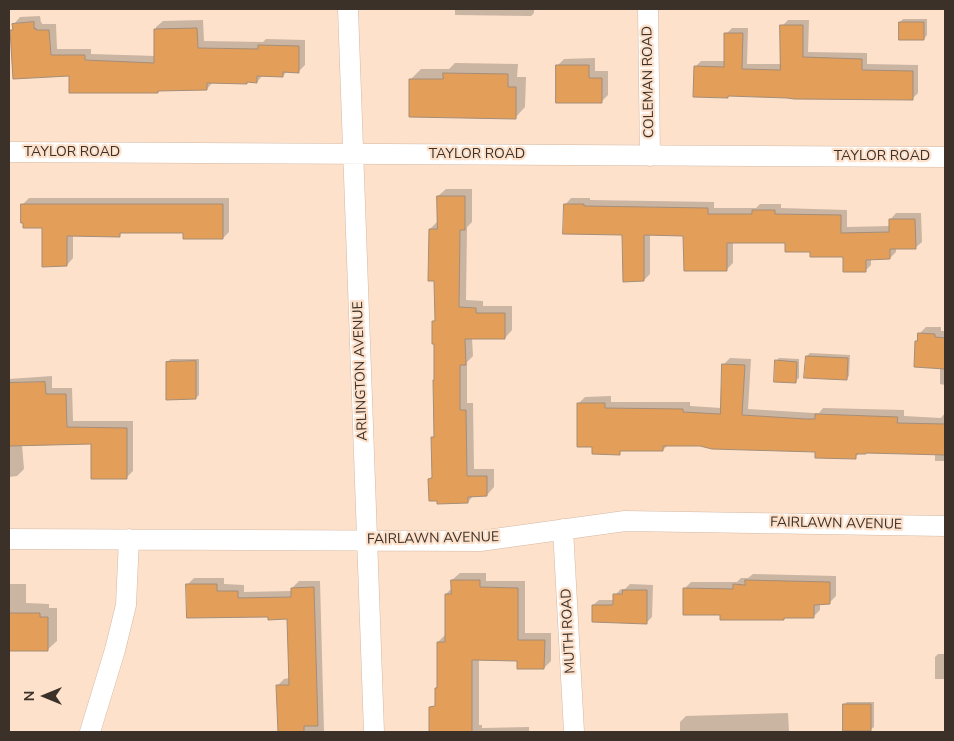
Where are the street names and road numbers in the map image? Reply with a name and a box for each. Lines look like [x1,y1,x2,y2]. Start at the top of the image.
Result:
street label: COLEMAN ROAD [640,26,658,138]
street label: TAYLOR ROAD [24,145,120,161]
street label: TAYLOR ROAD [429,147,525,163]
street label: TAYLOR ROAD [834,149,930,165]
street label: ARLINGTON AVENUE [350,301,372,441]
street label: FAIRLAWN AVENUE [770,514,902,534]
street label: FAIRLAWN AVENUE [367,529,499,549]
street label: MUTH ROAD [558,588,580,674]

